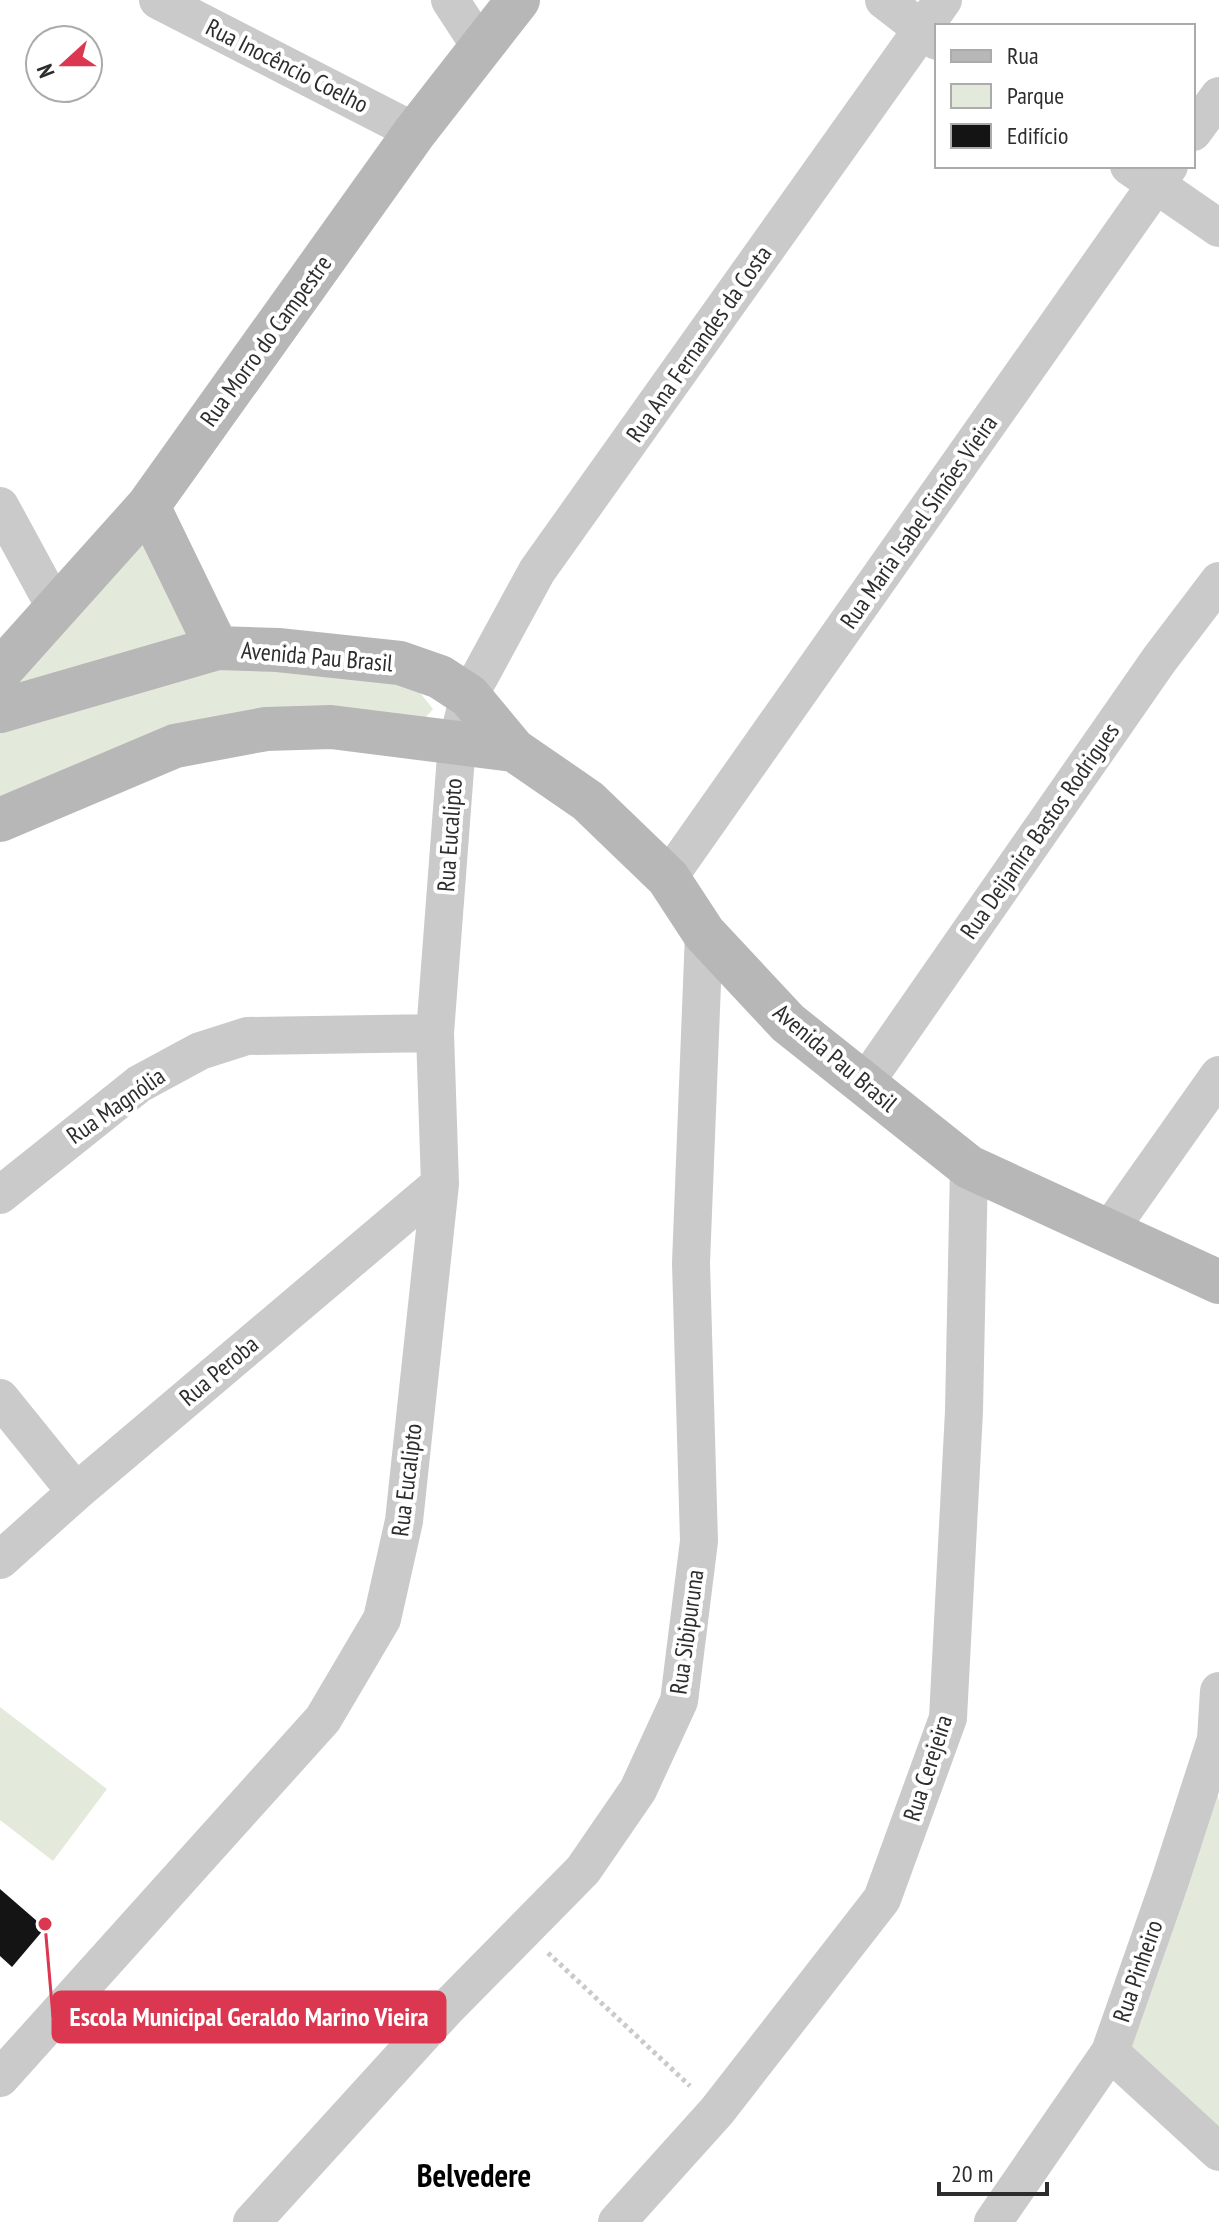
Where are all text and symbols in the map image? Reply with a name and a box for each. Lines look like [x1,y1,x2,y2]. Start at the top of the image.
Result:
street label: Rua Inocêncio Coelho [201,11,374,120]
north arrow [24,24,104,104]
legend [935,24,1195,168]
text: Rua [1007,40,1039,71]
text: N [30,61,61,82]
text: Parque [1007,80,1064,111]
text: Edifício [1007,120,1068,151]
street label: Rua Ana Fernandes da Costa [619,239,778,448]
street label: Rua Morro do Campestre [193,249,338,432]
street label: Rua Maria Isabel Simões Vieira [833,409,1004,635]
street label: Avenida Pau Brasil [240,634,395,679]
street label: Rua Deijanira Bastos Rodrigues [953,717,1126,945]
street label: Rua Eucalipto [430,777,469,893]
street label: Avenida Pau Brasil [767,997,904,1119]
street label: Rua Magnólia [60,1060,171,1151]
street label: Rua Peroba [173,1329,265,1413]
street label: Rua Eucalipto [384,1422,429,1538]
street label: Rua Sibipuruna [662,1568,711,1696]
street label: Rua Cerejeira [896,1711,959,1825]
street label: Rua Pinheiro [1106,1916,1169,2026]
callout: Escola Municipal Geraldo Marino Vieira [53,1992,445,2042]
text: Escola Municipal Geraldo Marino Vieira [69,2000,429,2033]
scale bar [939,2146,1047,2196]
district label: Belvedere [417,2154,531,2196]
text: 20 m [951,2158,993,2189]

